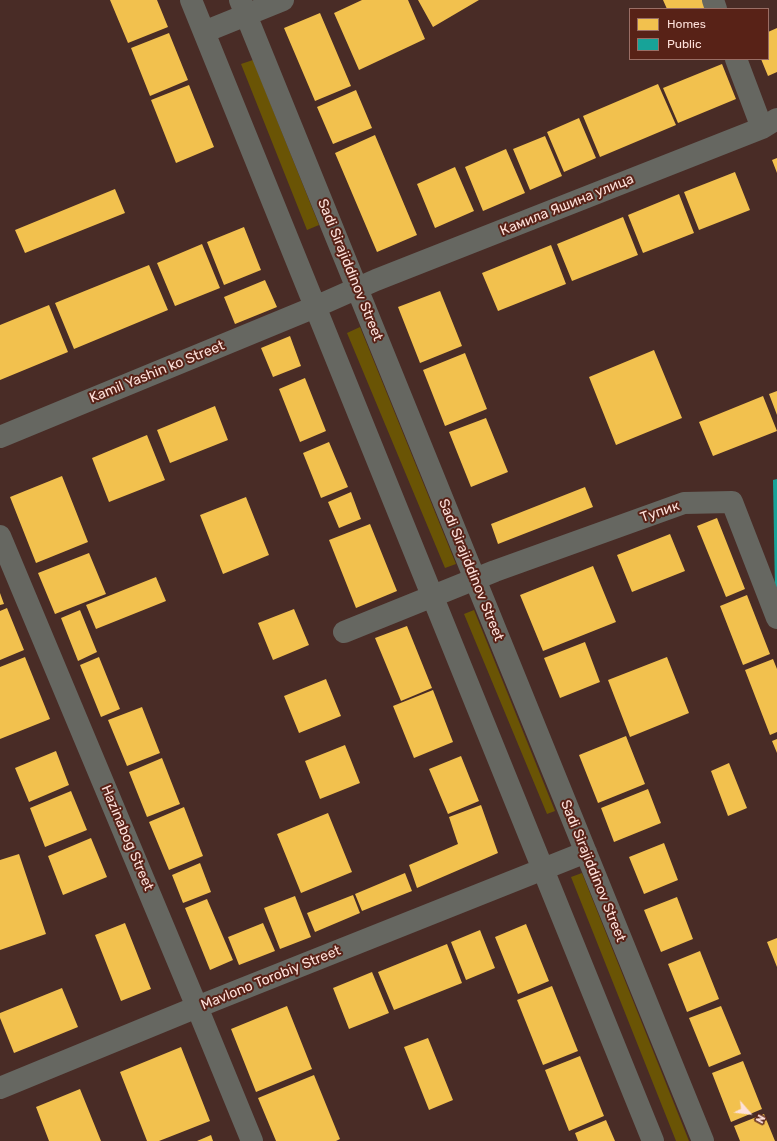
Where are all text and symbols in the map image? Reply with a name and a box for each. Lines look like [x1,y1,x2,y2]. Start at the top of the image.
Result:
legend [629,8,769,60]
text: Homes [667,17,706,31]
text: Public [667,37,702,51]
street label: Камила Яшина улица [498,170,636,240]
street label: Sadi Sirajiddinov Street [314,197,386,343]
street label: Kamil Yashin ko Street [87,337,227,407]
street label: Sadi Sirajiddinov Street [435,497,507,643]
street label: Тупик [638,498,682,526]
street label: Hazinabog Street [97,783,157,893]
street label: Sadi Sirajiddinov Street [557,798,629,944]
street label: Mavlono Torobiy Street [199,942,343,1014]
north arrow [729,1093,769,1133]
text: N [752,1112,768,1125]

